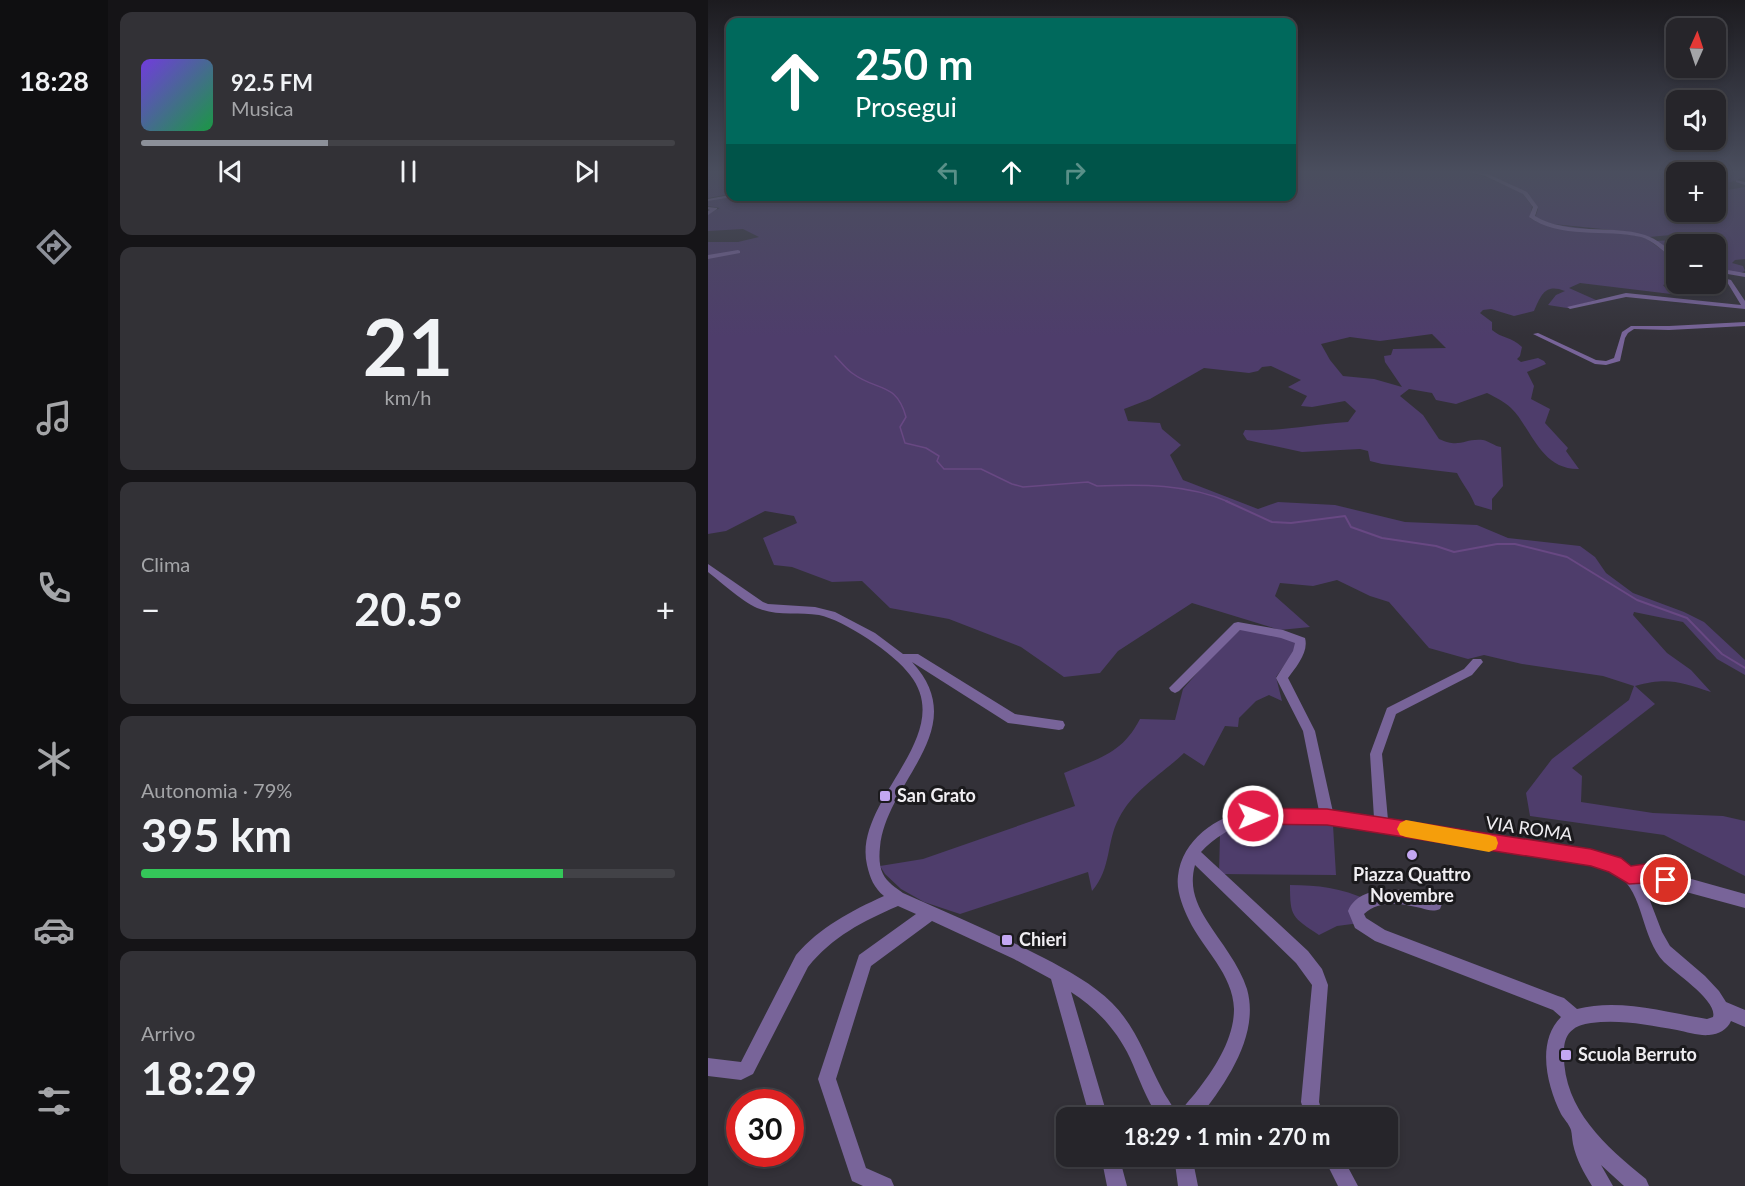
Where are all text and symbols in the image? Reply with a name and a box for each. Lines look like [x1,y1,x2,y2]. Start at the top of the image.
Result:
north arrow [1666,18,1726,78]
map controls [1666,18,1726,294]
text: 250 m [855,39,973,89]
icon: ahead [756,42,834,120]
text: 18:28 [19,64,89,97]
text: 92.5 FM [231,69,313,96]
text: Prosegui [855,90,957,123]
button: sound [1666,90,1726,150]
text: Musica [231,96,294,120]
icon: previous [214,155,247,188]
icon: pause [392,155,425,188]
icon: next [570,155,603,188]
icon: left [932,156,965,189]
icon: ahead [995,156,1028,189]
icon: right [1058,156,1091,189]
button: + [1666,162,1726,222]
icon: directions [33,226,75,268]
button: − [1666,234,1726,294]
text: 21 [363,299,453,393]
text: km/h [385,385,431,409]
icon: music [33,397,75,439]
text: Clima [141,552,190,576]
icon: phone [33,567,75,609]
text: 20.5° [354,582,462,636]
text: − [141,589,160,629]
text: + [656,589,675,629]
icon: climate [33,738,75,780]
text: Autonomia · 79% [141,778,292,802]
place label: San Grato [897,784,976,806]
position arrow [1221,784,1285,848]
marker: San Grato [878,789,892,803]
text: 395 km [141,808,292,862]
street label: VIA ROMA [1484,811,1575,845]
marker: Piazza Quattro Novembre [1405,848,1419,862]
pin [1640,854,1691,905]
place label: Piazza Quattro Novembre [1353,863,1471,906]
icon: arrive [1649,863,1682,896]
icon: car [33,909,75,951]
place label: Chieri [1019,928,1067,950]
marker: Chieri [1000,933,1014,947]
text: Arrivo [141,1021,195,1045]
place label: Scuola Berruto [1578,1043,1697,1065]
marker: Scuola Berruto [1559,1048,1573,1062]
text: 18:29 [141,1051,257,1105]
icon: filters [33,1080,75,1122]
speed limit sign: 30 [726,1089,804,1167]
text: 18:29 · 1 min · 270 m [1124,1123,1330,1150]

